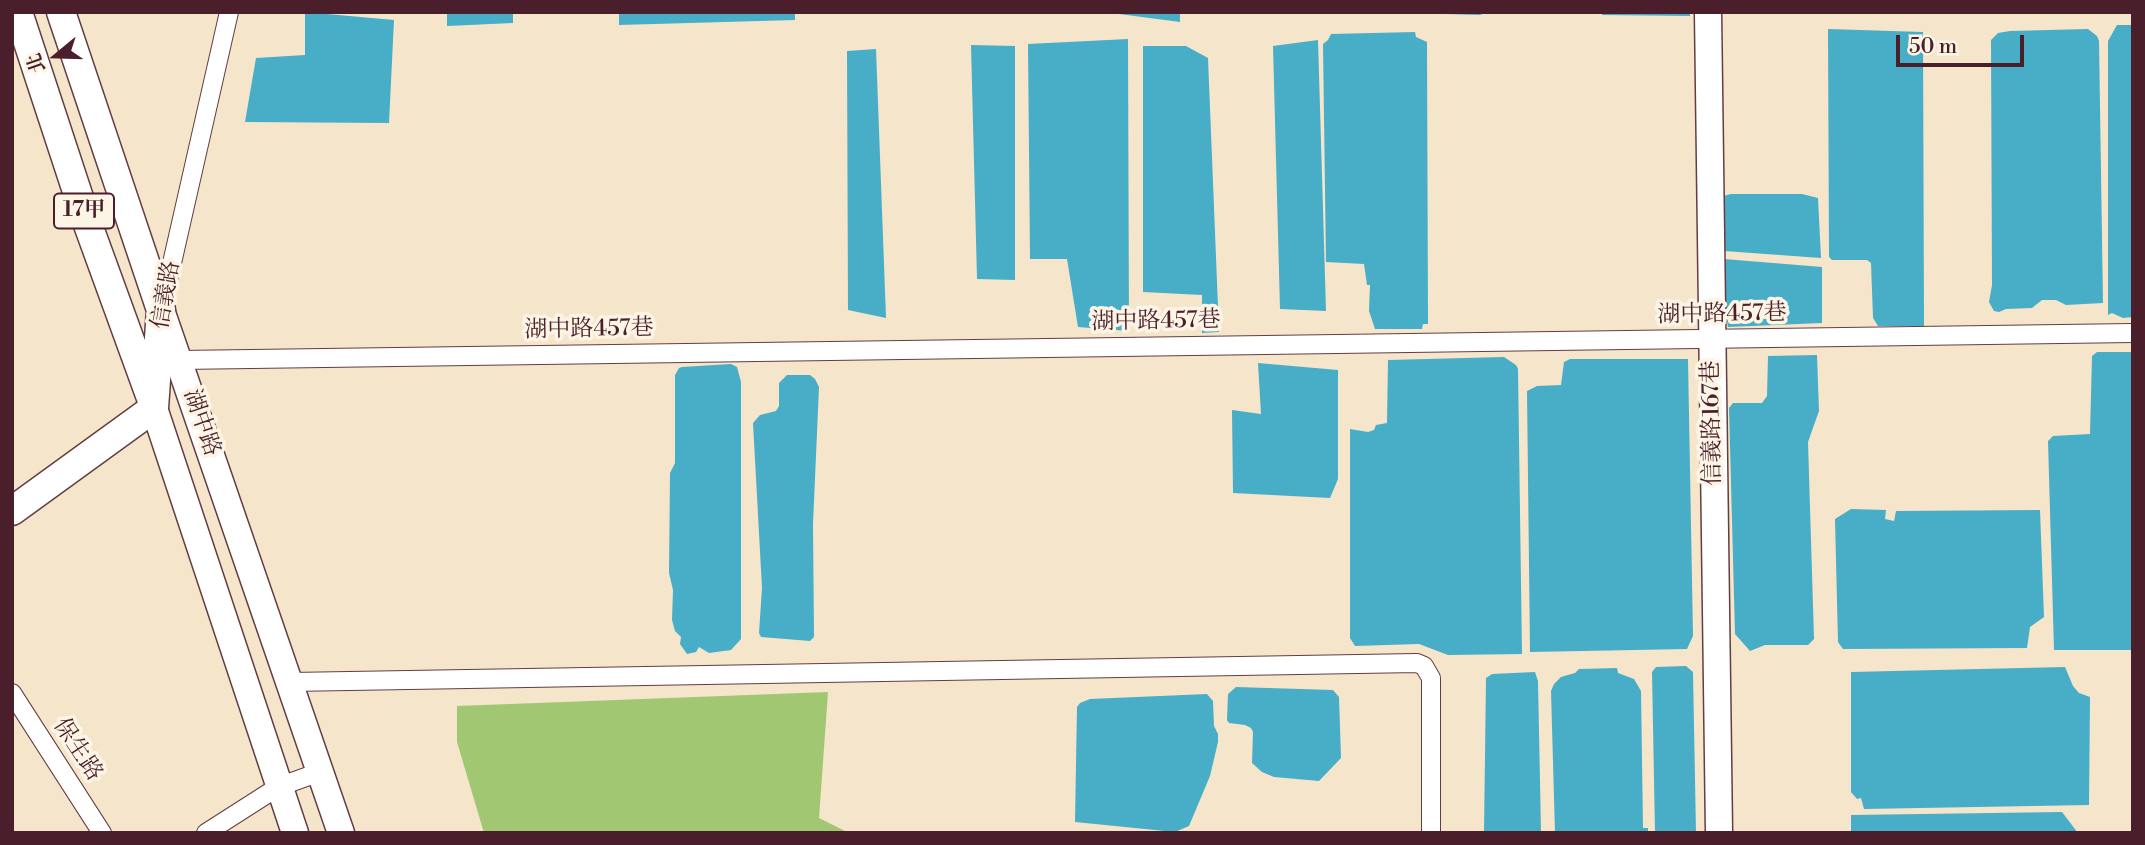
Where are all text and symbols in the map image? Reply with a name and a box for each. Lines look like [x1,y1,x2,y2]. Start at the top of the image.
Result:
north arrow [21,21,91,91]
scale bar [1900,21,2028,65]
text: 50 m [1909,34,1957,60]
text: 北 [22,50,51,76]
road number: 17甲 [54,194,114,228]
street label: 信義路 [147,259,187,331]
street label: 湖中路457巷 [1657,300,1787,330]
street label: 湖中路457巷 [1091,307,1221,337]
street label: 湖中路457巷 [524,315,654,345]
street label: 信義路167巷 [1698,360,1728,486]
street label: 湖中路 [177,386,225,460]
street label: 保生路 [47,714,107,786]

